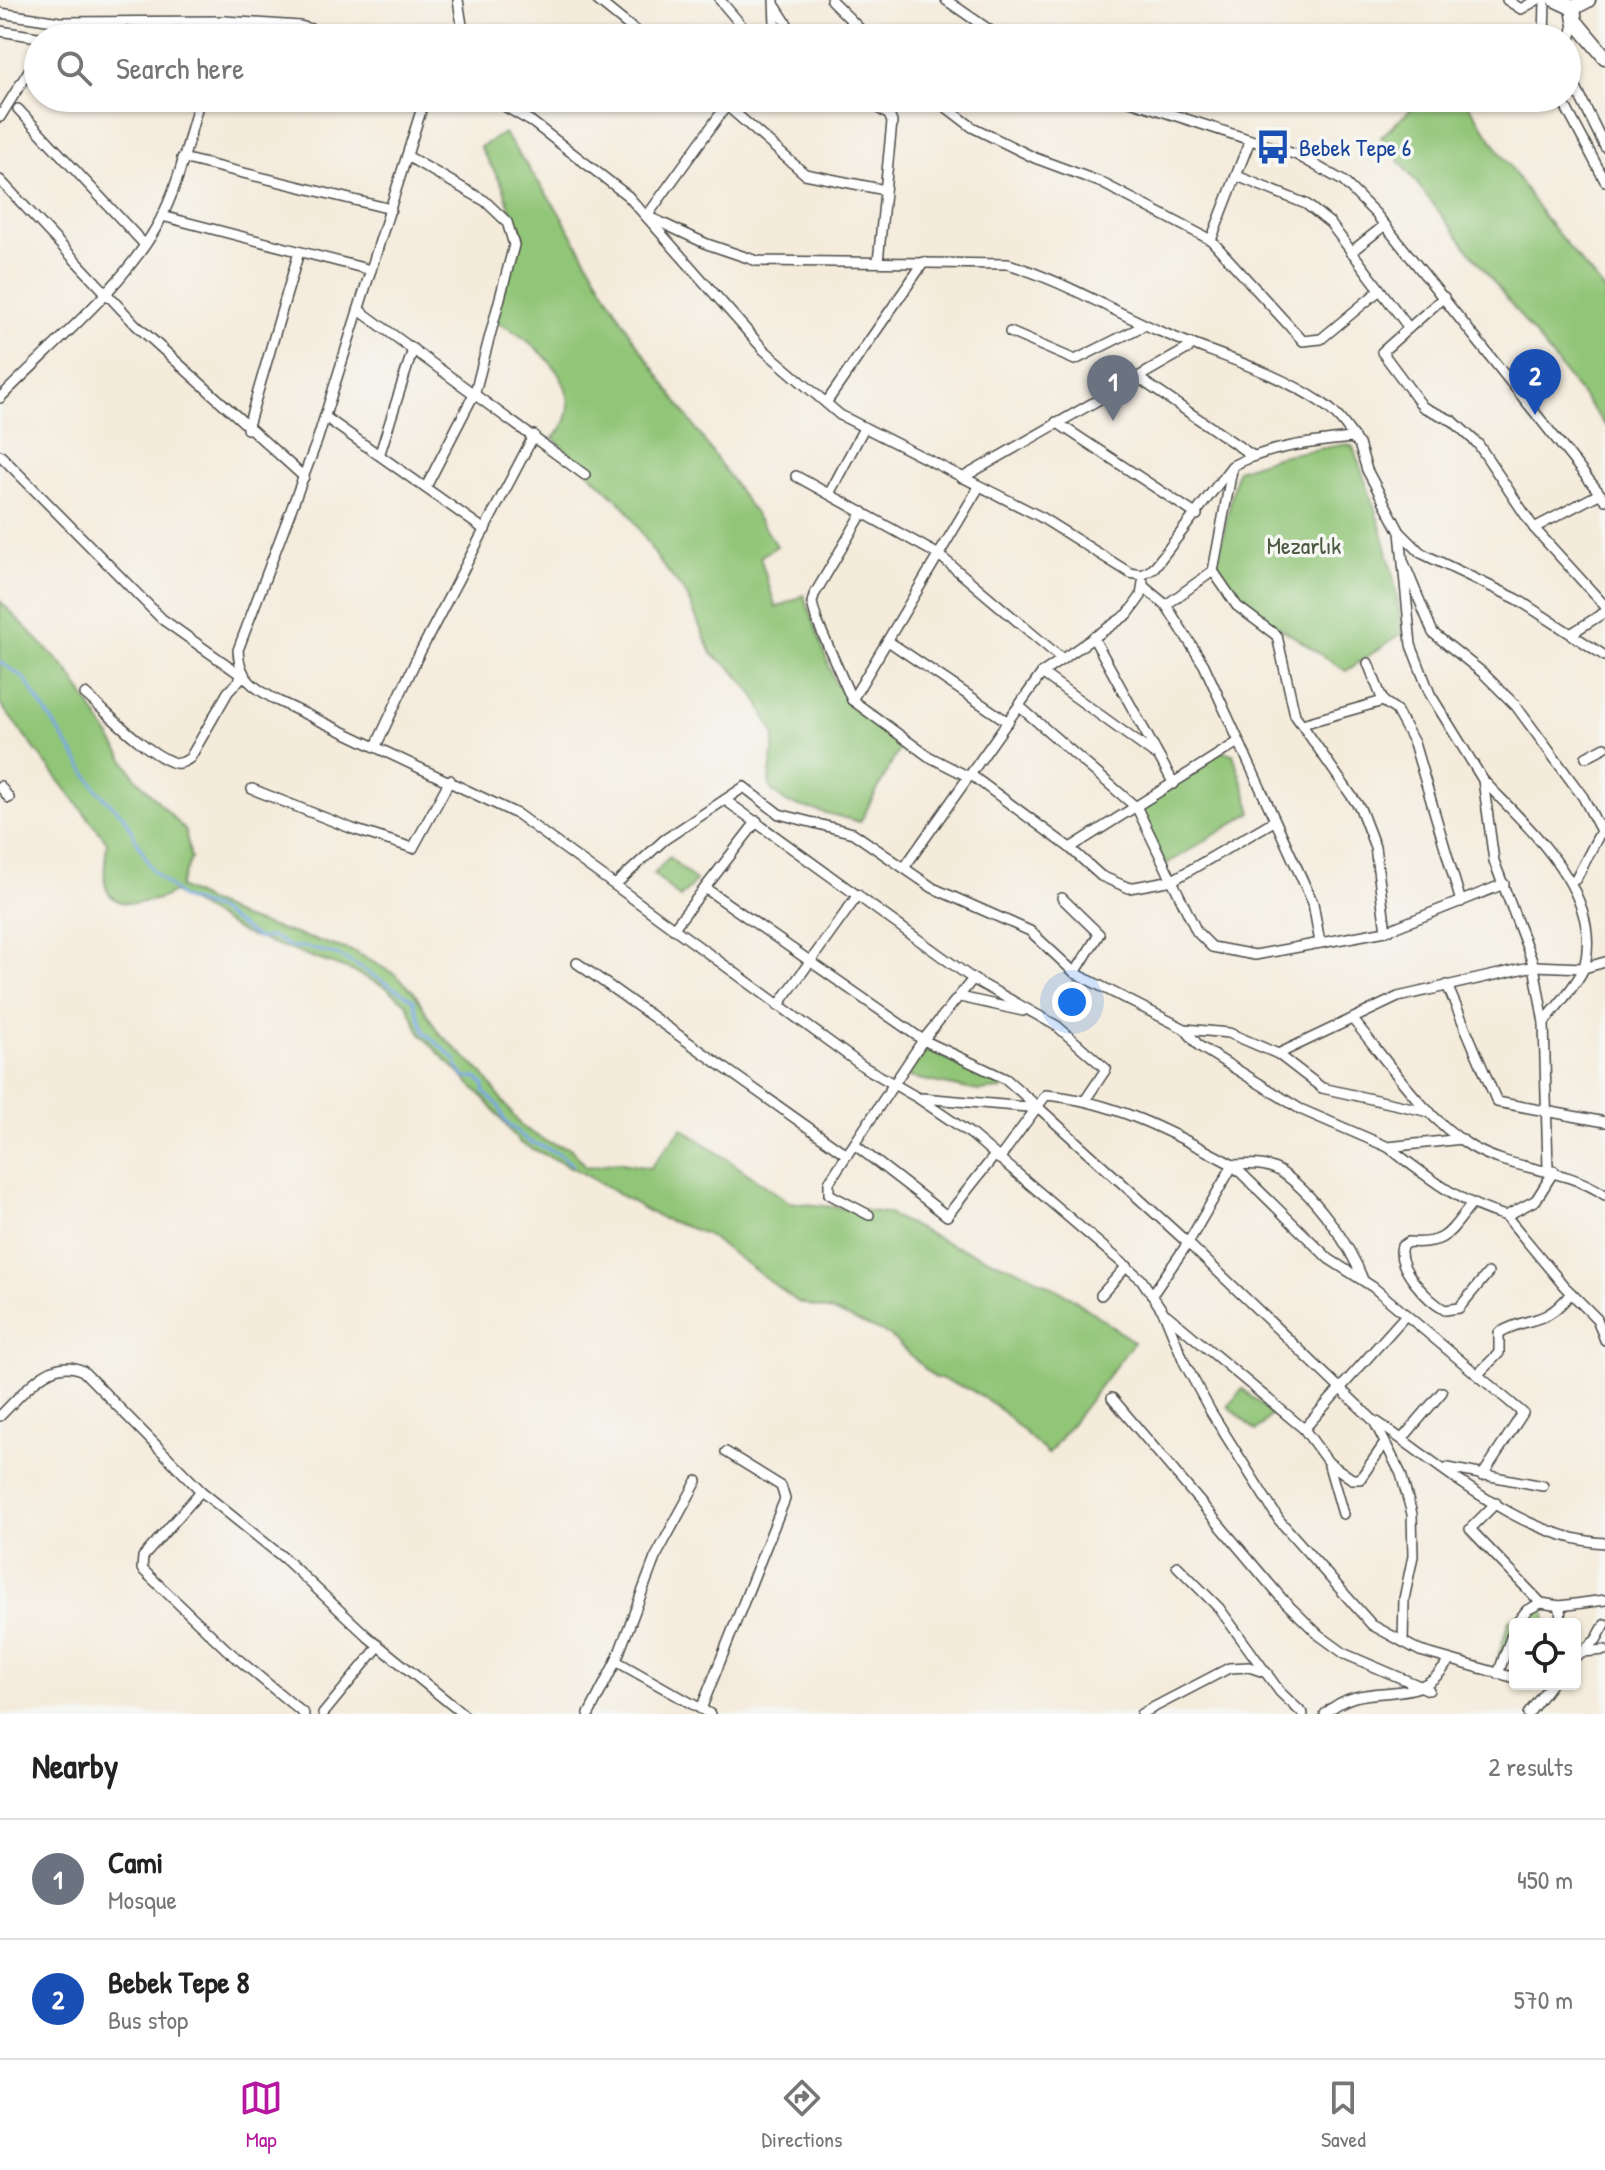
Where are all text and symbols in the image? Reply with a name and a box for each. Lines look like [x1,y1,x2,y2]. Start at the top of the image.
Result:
search box [24,24,1581,112]
icon: search [52,46,96,90]
text: Search here [116,48,244,88]
bus stop icon: Bebek Tepe 6 [1254,128,1292,166]
place label: Bebek Tepe 6 [1299,131,1411,163]
pin: 2 [1509,349,1561,415]
pin: 1 [1087,355,1139,421]
park label: Mezarlık [1267,529,1341,561]
your location [1052,982,1092,1022]
map controls [1509,1618,1581,1690]
button: locate [1509,1618,1581,1690]
text: Nearby [32,1743,118,1789]
text: 2 results [1488,1749,1573,1784]
text: Cami [108,1842,163,1882]
text: 1 [53,1862,63,1897]
text: 450 m [1517,1862,1573,1897]
text: Mosque [108,1882,177,1917]
text: Bebek Tepe 8 [108,1962,249,2002]
text: 2 [52,1982,64,2017]
text: 570 m [1514,1982,1573,2017]
text: Bus stop [108,2002,188,2037]
tab: Map [239,2076,283,2154]
tab: Directions [762,2076,843,2154]
tab: Saved [1321,2076,1366,2154]

